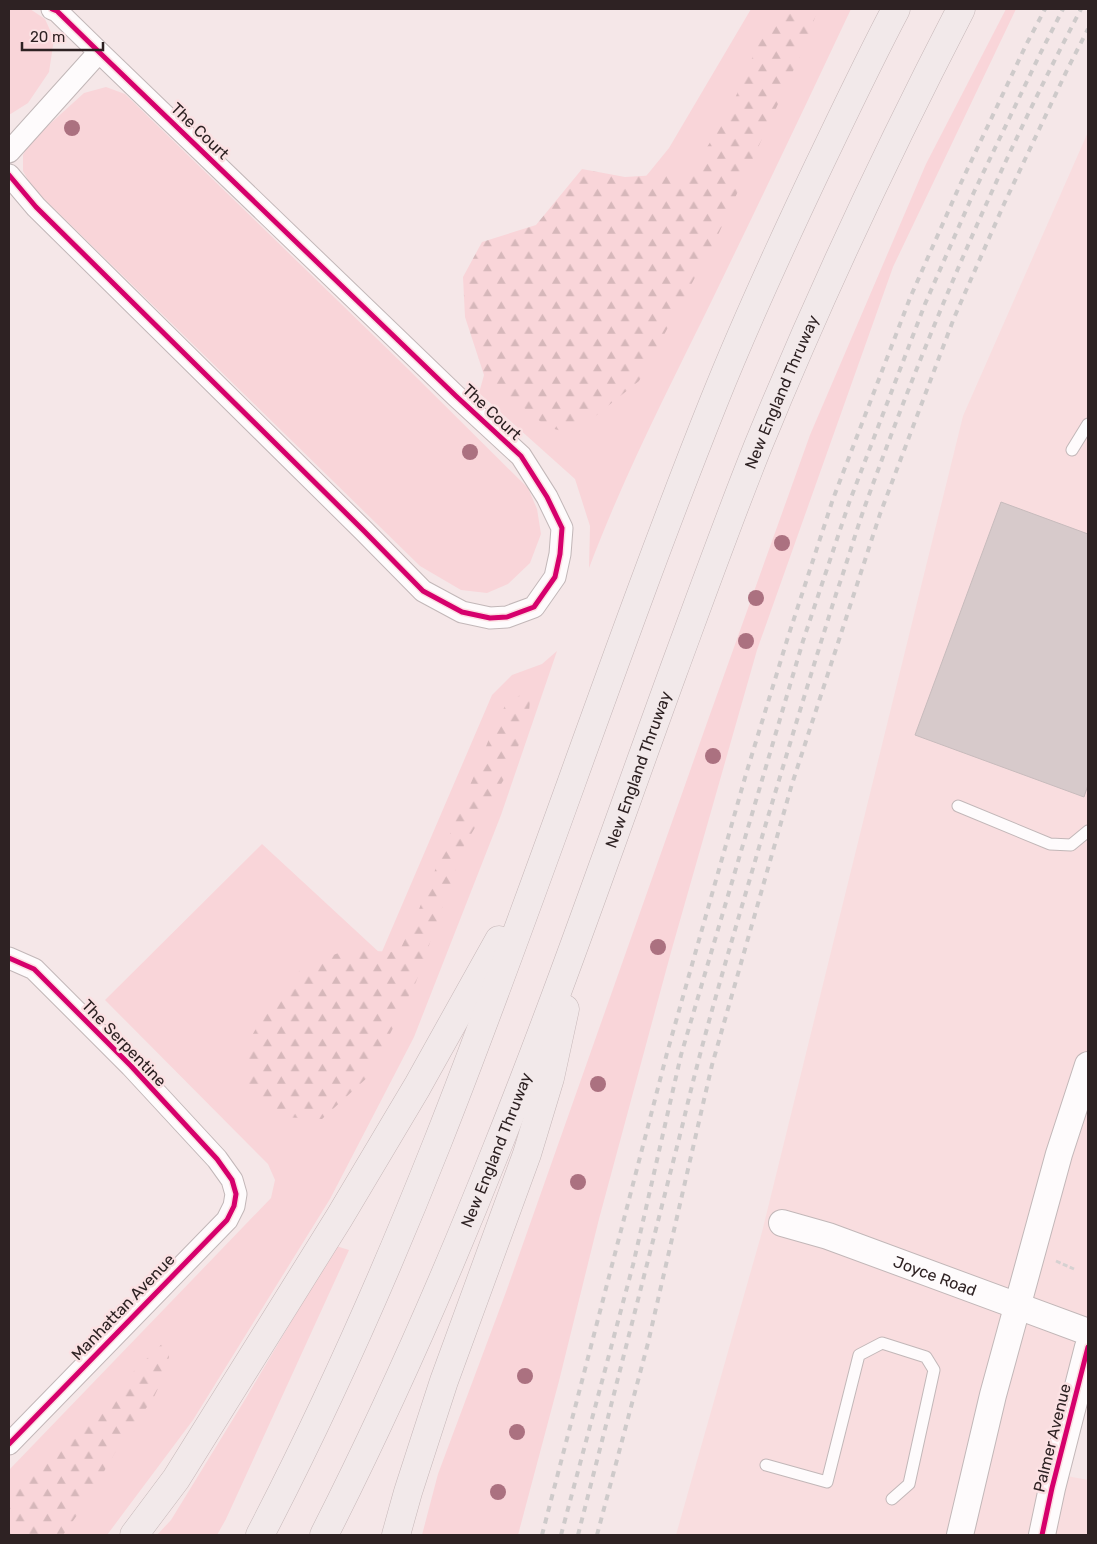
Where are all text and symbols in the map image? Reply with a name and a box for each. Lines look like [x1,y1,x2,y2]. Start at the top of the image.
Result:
scale bar [22,20,104,52]
text: 20 m [30,28,65,46]
street label: The Court [167,99,233,163]
street label: New England Thruway [740,312,822,472]
street label: The Court [459,380,525,444]
street label: New England Thruway [601,688,675,850]
street label: The Serpentine [78,996,170,1090]
street label: New England Thruway [456,1069,535,1230]
street label: Manhattan Avenue [67,1250,179,1364]
street label: Joyce Road [891,1252,979,1300]
street label: Palmer Avenue [1029,1382,1075,1494]

